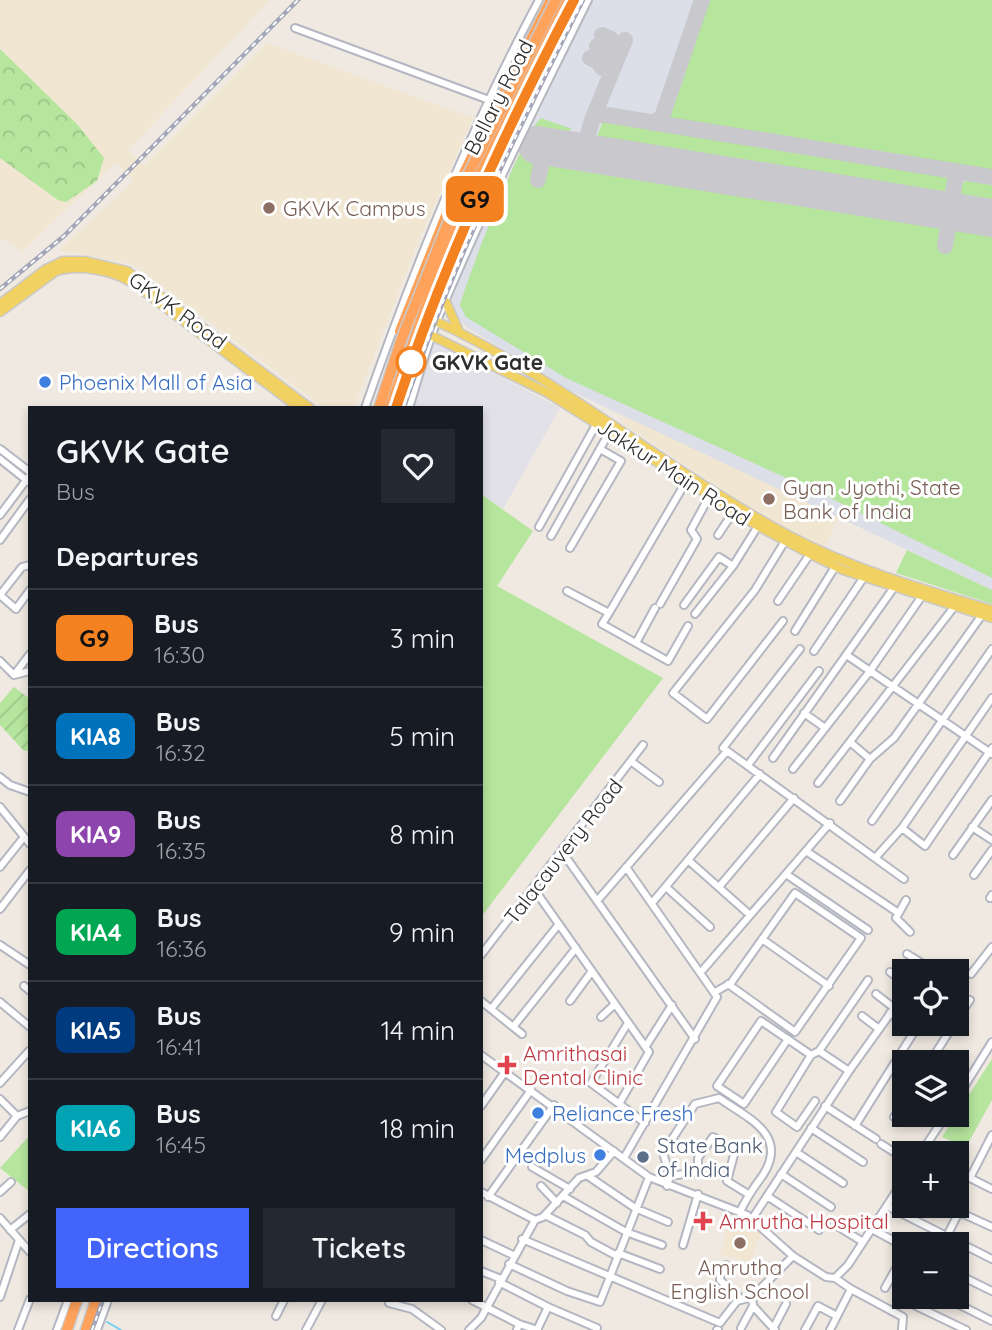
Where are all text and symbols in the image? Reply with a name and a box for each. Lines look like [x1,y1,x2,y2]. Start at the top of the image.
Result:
street label: Bellary Road [458,35,538,159]
line badge: G9 [444,176,506,222]
text: G9 [460,184,490,214]
place label: GKVK Campus [283,195,426,221]
marker: GKVK Campus [261,200,277,216]
street label: GKVK Road [124,266,232,354]
marker: GKVK Gate [396,347,426,377]
place label: GKVK Gate [432,349,543,375]
place label: Phoenix Mall of Asia [59,369,253,395]
marker: Phoenix Mall of Asia [37,374,53,390]
street label: Jakkur Main Road [593,413,755,531]
button: heart [381,429,455,503]
text: GKVK Gate [56,430,230,471]
place label: Gyan Jyothi, State Bank of India [783,474,961,524]
text: Bus [56,477,95,506]
marker: Gyan Jyothi, State Bank of India [761,491,777,507]
text: Departures [56,540,199,573]
text: Bus [154,607,199,640]
text: 3 min [390,622,455,655]
text: G9 [79,623,110,653]
text: 16:30 [154,640,205,669]
text: Bus [156,705,201,738]
text: 5 min [389,720,455,753]
text: KIA8 [70,721,121,751]
text: 16:32 [156,738,206,767]
street label: Talacauvery Road [498,773,628,929]
text: Bus [156,803,201,836]
text: 8 min [390,818,455,851]
text: KIA9 [70,819,121,849]
text: 16:35 [156,836,206,865]
text: Bus [157,901,202,934]
text: 9 min [389,916,455,949]
text: KIA4 [70,917,122,947]
text: 16:36 [157,934,206,963]
map controls [892,959,969,1309]
button: locate [892,959,969,1036]
text: Bus [156,999,201,1032]
text: 14 min [381,1014,455,1047]
text: KIA5 [70,1015,121,1045]
text: 16:41 [156,1032,202,1061]
place label: Amrithasai Dental Clinic [523,1040,643,1090]
button: layers [892,1050,969,1127]
marker: Amrithasai Dental Clinic [497,1055,517,1075]
text: Bus [156,1097,201,1130]
place label: Reliance Fresh [552,1100,693,1126]
marker: Reliance Fresh [530,1105,546,1121]
text: 18 min [380,1112,455,1145]
text: KIA6 [70,1113,121,1143]
text: 16:45 [156,1130,206,1159]
place label: State Bank of India [657,1132,763,1182]
button: + [892,1141,969,1218]
place label: Medplus [505,1142,586,1168]
marker: Medplus [592,1147,608,1163]
marker: State Bank of India [635,1149,651,1165]
button: Directions [56,1208,249,1288]
button: Tickets [263,1208,455,1288]
place label: Amrutha Hospital [719,1208,889,1234]
marker: Amrutha Hospital [693,1211,713,1231]
button: − [892,1232,969,1309]
marker: Amrutha English School [732,1235,748,1251]
place label: Amrutha English School [671,1254,809,1304]

